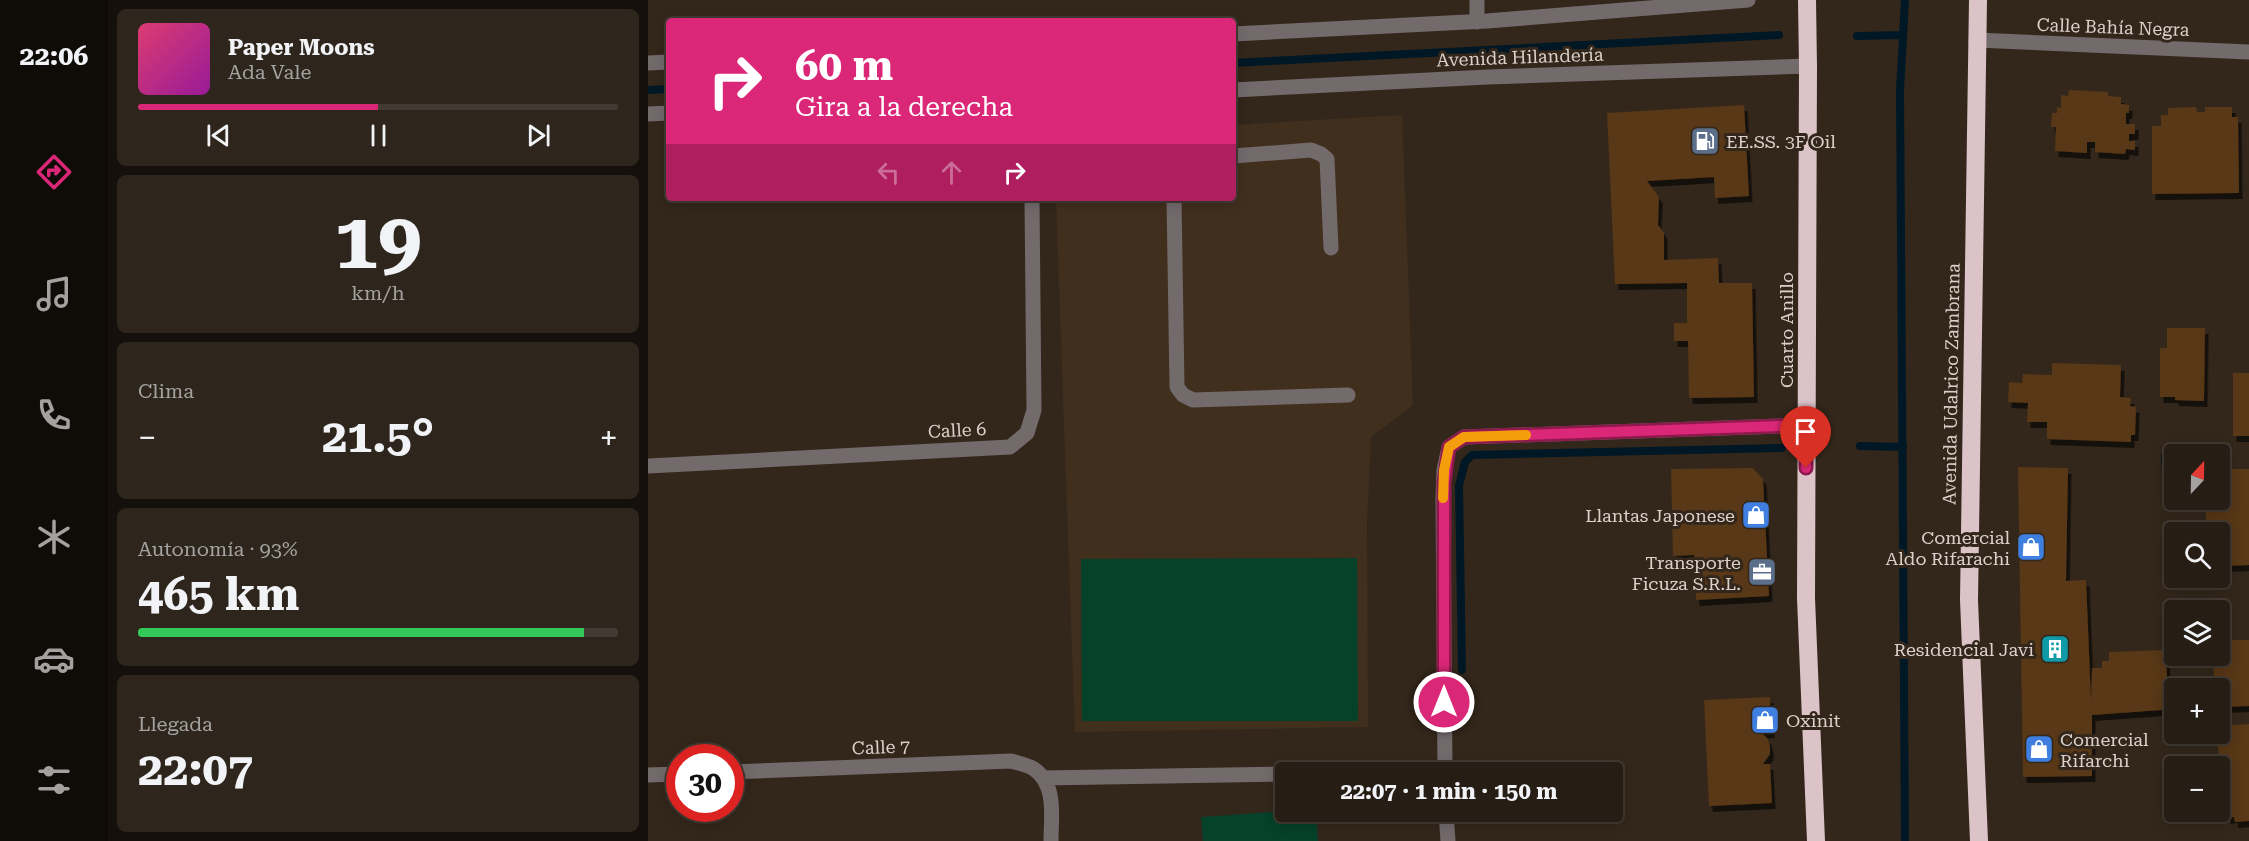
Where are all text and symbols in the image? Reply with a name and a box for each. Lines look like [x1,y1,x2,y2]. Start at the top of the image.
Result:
street label: Calle Bahía Negra [2036,14,2190,40]
text: Paper Moons [228,35,375,60]
text: 22:06 [20,40,88,72]
text: 60 m [795,41,893,90]
icon: right [696,42,774,120]
street label: Avenida Hilandería [1436,44,1604,70]
text: Ada Vale [228,60,311,84]
text: Gira a la derecha [795,91,1013,123]
icon: previous [202,119,235,152]
icon: pause [362,119,395,152]
icon: next [522,119,555,152]
fuel station icon: EE.SS. 3F Oil [1689,125,1721,157]
place label: EE.SS. 3F Oil [1726,131,1836,152]
icon: directions [33,151,75,193]
icon: left [872,156,905,189]
icon: ahead [935,156,968,189]
icon: right [998,156,1031,189]
text: 19 [334,196,422,287]
street label: Avenida Udalrico Zambrana [1938,263,1964,505]
street label: Cuarto Anillo [1776,272,1797,388]
icon: music [33,273,75,315]
text: km/h [351,281,405,305]
text: Clima [138,379,194,403]
icon: phone [33,394,75,436]
pin [1780,406,1831,468]
text: 21.5° [322,410,434,463]
icon: arrive [1789,415,1822,448]
text: − [138,418,156,457]
text: + [600,418,618,457]
street label: Calle 6 [927,418,987,442]
north arrow [2164,444,2230,510]
map controls [2164,444,2230,822]
shop icon: Llantas Japonese [1740,499,1772,531]
place label: Llantas Japonese [1585,505,1735,526]
icon: climate [33,516,75,558]
button: search [2164,522,2230,588]
place label: Comercial Aldo Rifarachi [1885,527,2010,569]
shop icon: Comercial Aldo Rifarachi [2015,531,2047,563]
text: Autonomía · 93% [138,537,298,561]
place label: Transporte Ficuza S.R.L. [1632,552,1741,594]
office icon: Transporte Ficuza S.R.L. [1746,556,1778,588]
text: 465 km [138,568,299,621]
button: layers [2164,600,2230,666]
building icon: Residencial Javi [2039,633,2071,665]
icon: car [33,638,75,680]
place label: Residencial Javi [1894,639,2034,660]
position arrow [1412,670,1476,734]
button: + [2164,678,2230,744]
shop icon: Oxinit [1749,704,1781,736]
place label: Oxinit [1786,710,1841,731]
text: Llegada [138,712,213,736]
place label: Comercial Rifarchi [2060,729,2149,771]
shop icon: Comercial Rifarchi [2023,733,2055,765]
street label: Calle 7 [851,735,911,759]
text: 22:07 [138,743,253,796]
speed limit sign: 30 [666,744,744,822]
button: − [2164,756,2230,822]
icon: filters [33,759,75,801]
text: 22:07 · 1 min · 150 m [1340,779,1558,804]

